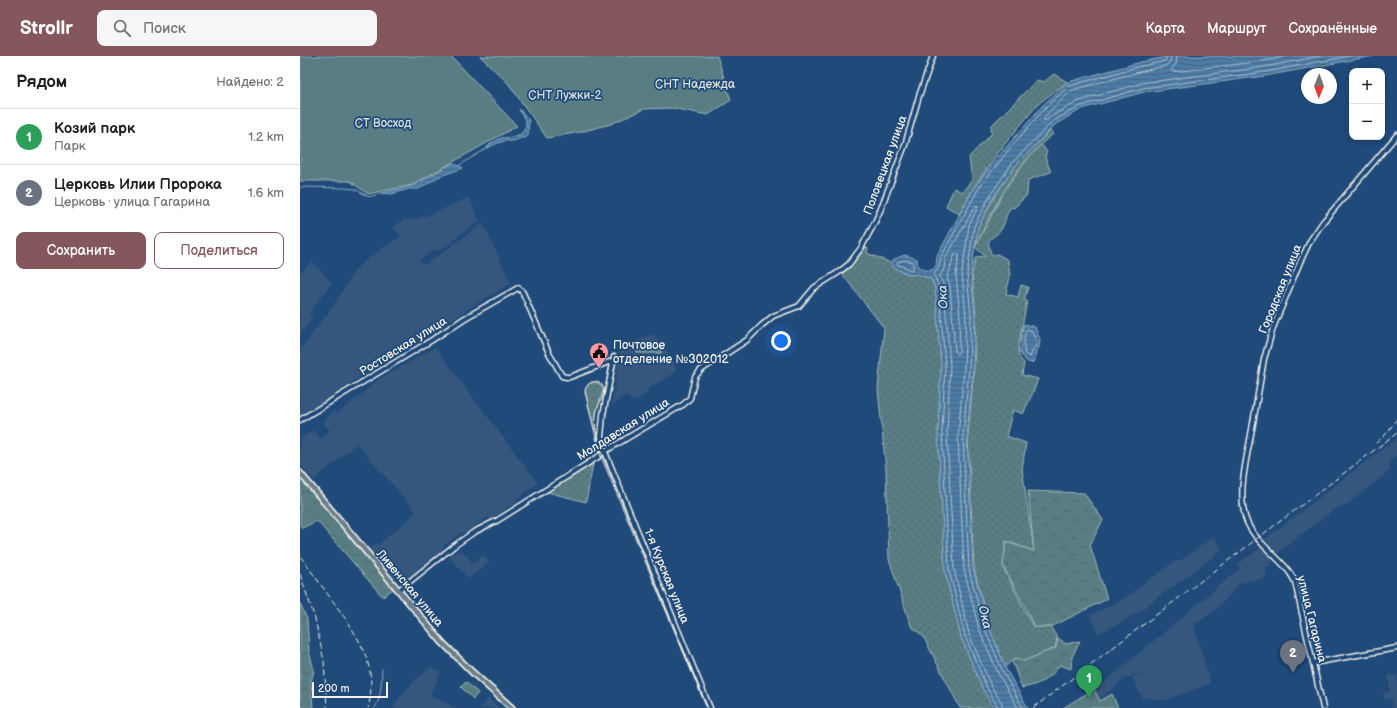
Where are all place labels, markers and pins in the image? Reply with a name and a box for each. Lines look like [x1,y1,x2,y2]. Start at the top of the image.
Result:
place label: Почтовое отделение №302012 [613,338,729,367]
public building icon: Почтовое отделение №302012 [588,341,610,369]
pin: 2 [1280,640,1306,673]
pin: 1 [1076,665,1102,698]

